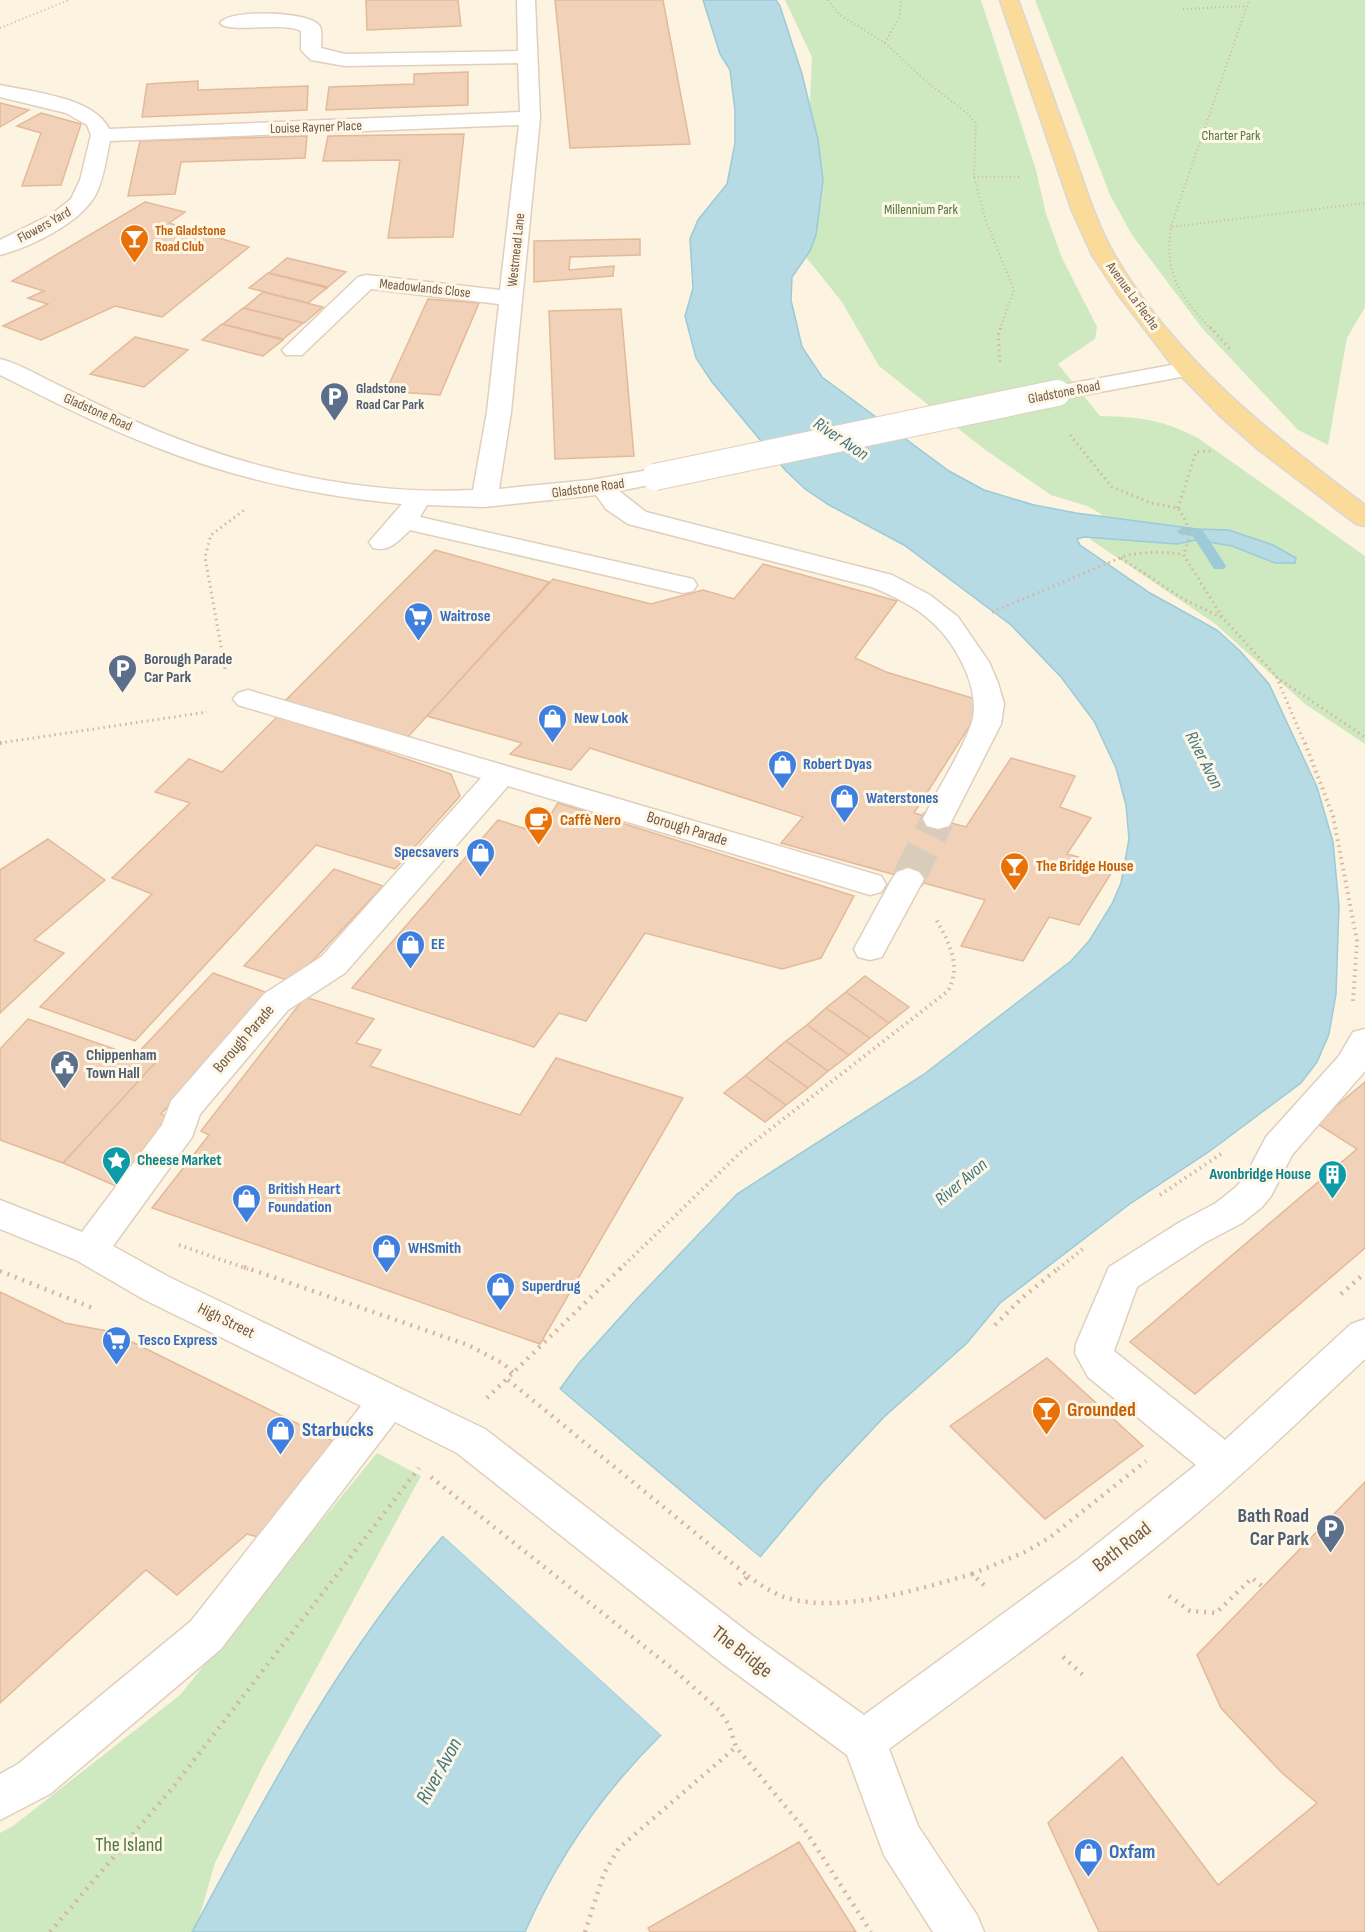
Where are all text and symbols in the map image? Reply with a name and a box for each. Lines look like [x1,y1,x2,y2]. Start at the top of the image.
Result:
street label: Louise Rayner Place [270,117,362,137]
park label: Charter Park [1202,127,1261,144]
park label: Millennium Park [884,201,959,218]
street label: Flowers Yard [14,203,74,247]
street label: Westmead Lane [504,212,528,288]
bar icon: The Gladstone Road Club [118,222,150,264]
place label: The Gladstone Road Club [155,222,226,255]
street label: Avenue La Fleche [1102,258,1163,333]
street label: Meadowlands Close [379,275,471,301]
street label: Gladstone Road [1027,377,1102,407]
parking icon: Gladstone Road Car Park [319,380,351,422]
place label: Gladstone Road Car Park [356,380,424,413]
street label: Gladstone Road [61,389,135,435]
water label: River Avon [810,413,873,465]
street label: Gladstone Road [551,474,625,501]
supermarket icon: Waitrose [403,600,435,642]
place label: Waitrose [440,607,491,626]
place label: Borough Parade Car Park [144,650,233,687]
parking icon: Borough Parade Car Park [107,652,139,694]
shop icon: New Look [537,702,569,744]
place label: New Look [574,709,629,728]
water label: River Avon [1181,728,1228,793]
shop icon: Robert Dyas [766,748,798,790]
place label: Robert Dyas [803,755,872,774]
shop icon: Waterstones [829,782,861,824]
place label: Waterstones [866,789,939,808]
cafe icon: Caffè Nero [523,804,555,846]
street label: Borough Parade [644,808,730,850]
place label: Caffè Nero [560,811,621,830]
shop icon: Specsavers [464,836,496,878]
place label: Specsavers [394,843,459,862]
bar icon: The Bridge House [999,850,1031,892]
place label: The Bridge House [1036,857,1134,876]
shop icon: EE [394,928,426,970]
place label: EE [431,935,445,954]
street label: Borough Parade [209,1001,279,1077]
place label: Chippenham Town Hall [86,1046,157,1083]
public building icon: Chippenham Town Hall [49,1048,81,1090]
place icon: Cheese Market [100,1144,132,1186]
place label: Cheese Market [137,1151,222,1170]
water label: River Avon [931,1154,992,1210]
building icon: Avonbridge House [1316,1158,1348,1200]
place label: Avonbridge House [1209,1165,1311,1184]
place label: British Heart Foundation [268,1180,341,1217]
shop icon: British Heart Foundation [231,1182,263,1224]
shop icon: WHSmith [371,1232,403,1274]
place label: WHSmith [408,1239,461,1258]
shop icon: Superdrug [485,1270,517,1312]
place label: Superdrug [522,1277,581,1296]
street label: High Street [195,1299,258,1343]
supermarket icon: Tesco Express [101,1324,133,1366]
place label: Tesco Express [138,1331,217,1350]
bar icon: Grounded [1030,1394,1062,1436]
place label: Grounded [1067,1398,1136,1422]
shop icon: Starbucks [265,1414,297,1456]
place label: Starbucks [302,1418,374,1442]
place label: Bath Road Car Park [1237,1504,1310,1551]
parking icon: Bath Road Car Park [1314,1512,1346,1554]
street label: Bath Road [1088,1517,1156,1577]
street label: The Bridge [707,1621,777,1683]
water label: River Avon [411,1733,467,1809]
park label: The Island [95,1833,163,1857]
shop icon: Oxfam [1072,1836,1104,1878]
place label: Oxfam [1109,1840,1155,1864]

